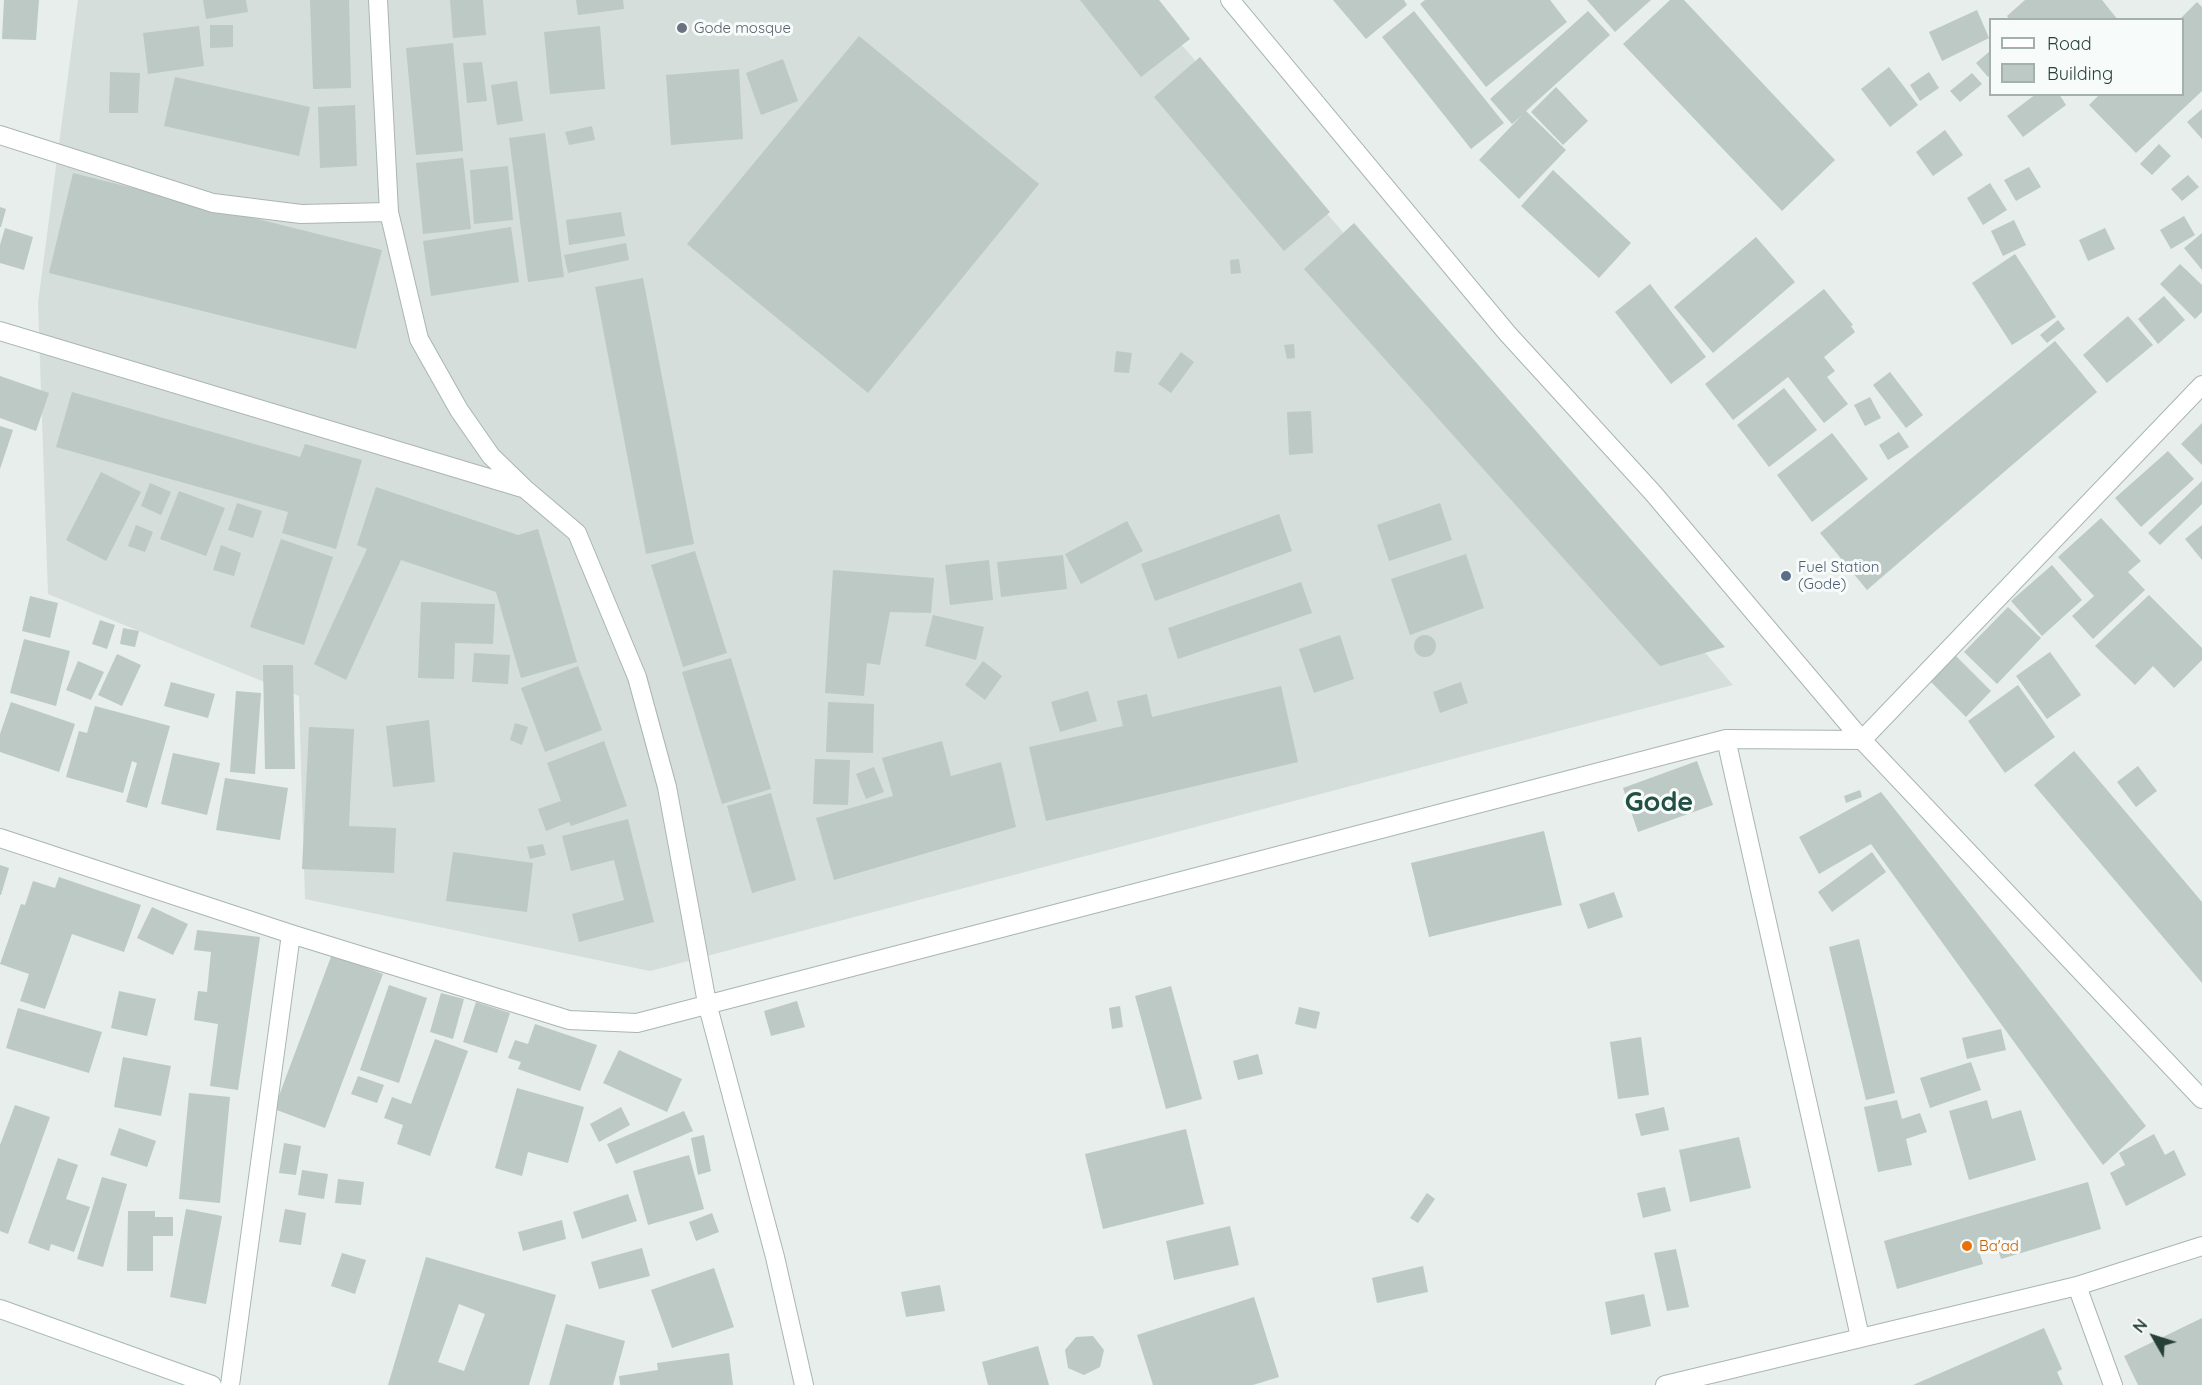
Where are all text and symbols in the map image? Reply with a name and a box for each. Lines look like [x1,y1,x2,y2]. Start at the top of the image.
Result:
legend [1989,18,2184,96]
place label: Gode mosque [694,19,791,37]
marker: Gode mosque [675,21,689,35]
text: Road [2047,32,2092,55]
text: Building [2047,62,2113,85]
place label: Fuel Station (Gode) [1798,558,1879,593]
marker: Fuel Station (Gode) [1779,569,1793,583]
district label: Gode [1625,787,1693,819]
place label: Ba'ad [1979,1237,2019,1255]
marker: Ba'ad [1960,1239,1974,1253]
north arrow [2124,1307,2184,1367]
text: N [2129,1315,2151,1337]

